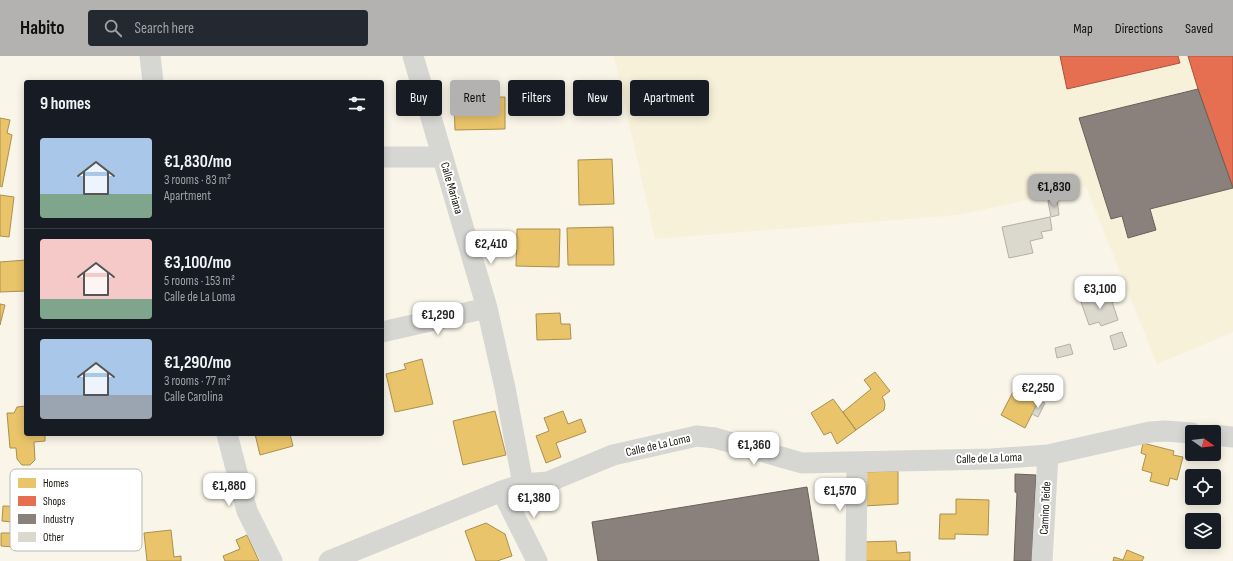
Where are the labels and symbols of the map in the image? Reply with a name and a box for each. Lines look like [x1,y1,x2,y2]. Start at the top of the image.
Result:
street label: Calle Mariana [437,160,466,216]
pin: €1,830 [1021,174,1087,208]
pin: €2,410 [458,231,524,265]
pin: €3,100 [1067,276,1133,310]
pin: €1,290 [405,302,471,336]
pin: €2,250 [1005,375,1071,409]
north arrow [1185,425,1221,461]
street label: Calle de La Loma [624,431,692,460]
pin: €1,360 [721,432,787,466]
street label: Calle de La Loma [956,450,1023,467]
legend [10,469,142,551]
pin: €1,880 [196,473,262,507]
text: Homes [43,477,69,490]
pin: €1,570 [807,478,873,512]
street label: Camino Teide [1037,481,1054,535]
pin: €1,380 [501,485,567,519]
text: Shops [43,495,66,508]
text: Industry [43,513,75,526]
text: Other [43,531,64,544]

